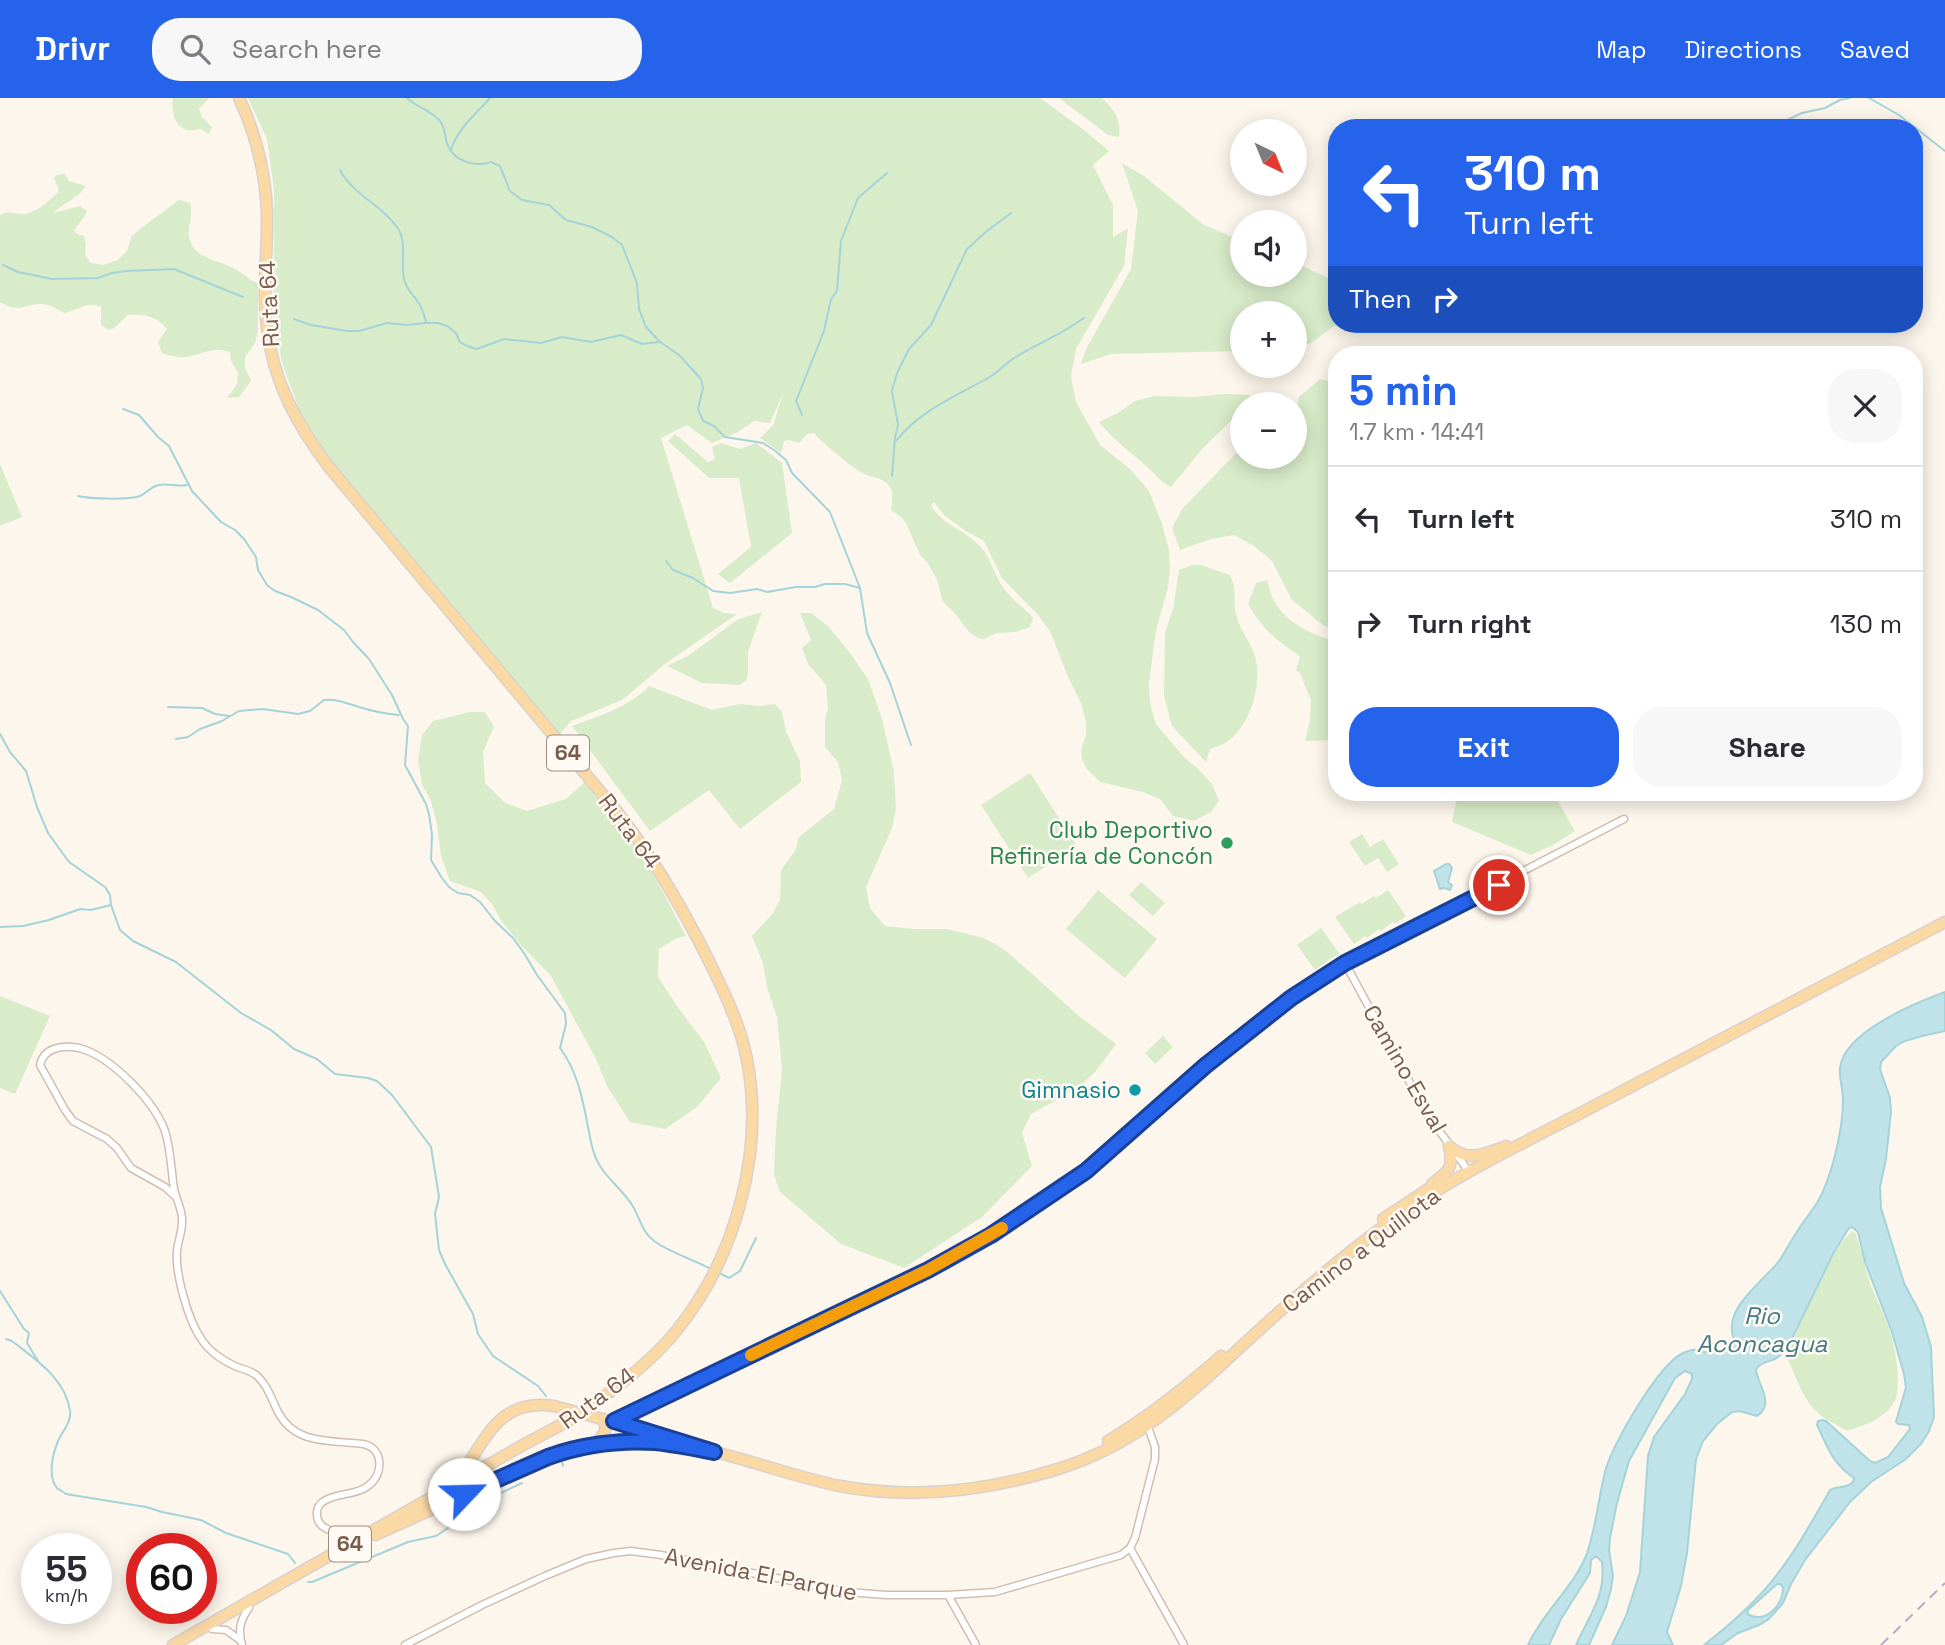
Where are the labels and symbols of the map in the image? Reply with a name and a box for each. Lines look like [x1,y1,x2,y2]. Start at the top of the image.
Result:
north arrow [1230,119,1307,196]
street label: Ruta 64 [252,260,286,348]
road number: 64 [547,736,589,770]
street label: Ruta 64 [592,787,668,875]
place label: Club Deportivo Refinería de Concón [989,815,1213,871]
marker: Club Deportivo Refinería de Concón [1219,835,1235,851]
pin [1469,855,1529,915]
street label: Camino Esval [1356,999,1454,1139]
place label: Gimnasio [1021,1075,1121,1105]
marker: Gimnasio [1127,1082,1143,1098]
street label: Camino a Quillota [1276,1181,1446,1319]
water label: Rio Aconcagua [1697,1300,1828,1359]
street label: Ruta 64 [553,1360,641,1436]
position arrow [427,1457,501,1531]
road number: 64 [329,1526,371,1562]
speed limit sign: 60 [126,1533,217,1624]
street label: Avenida El Parque [662,1541,860,1607]

